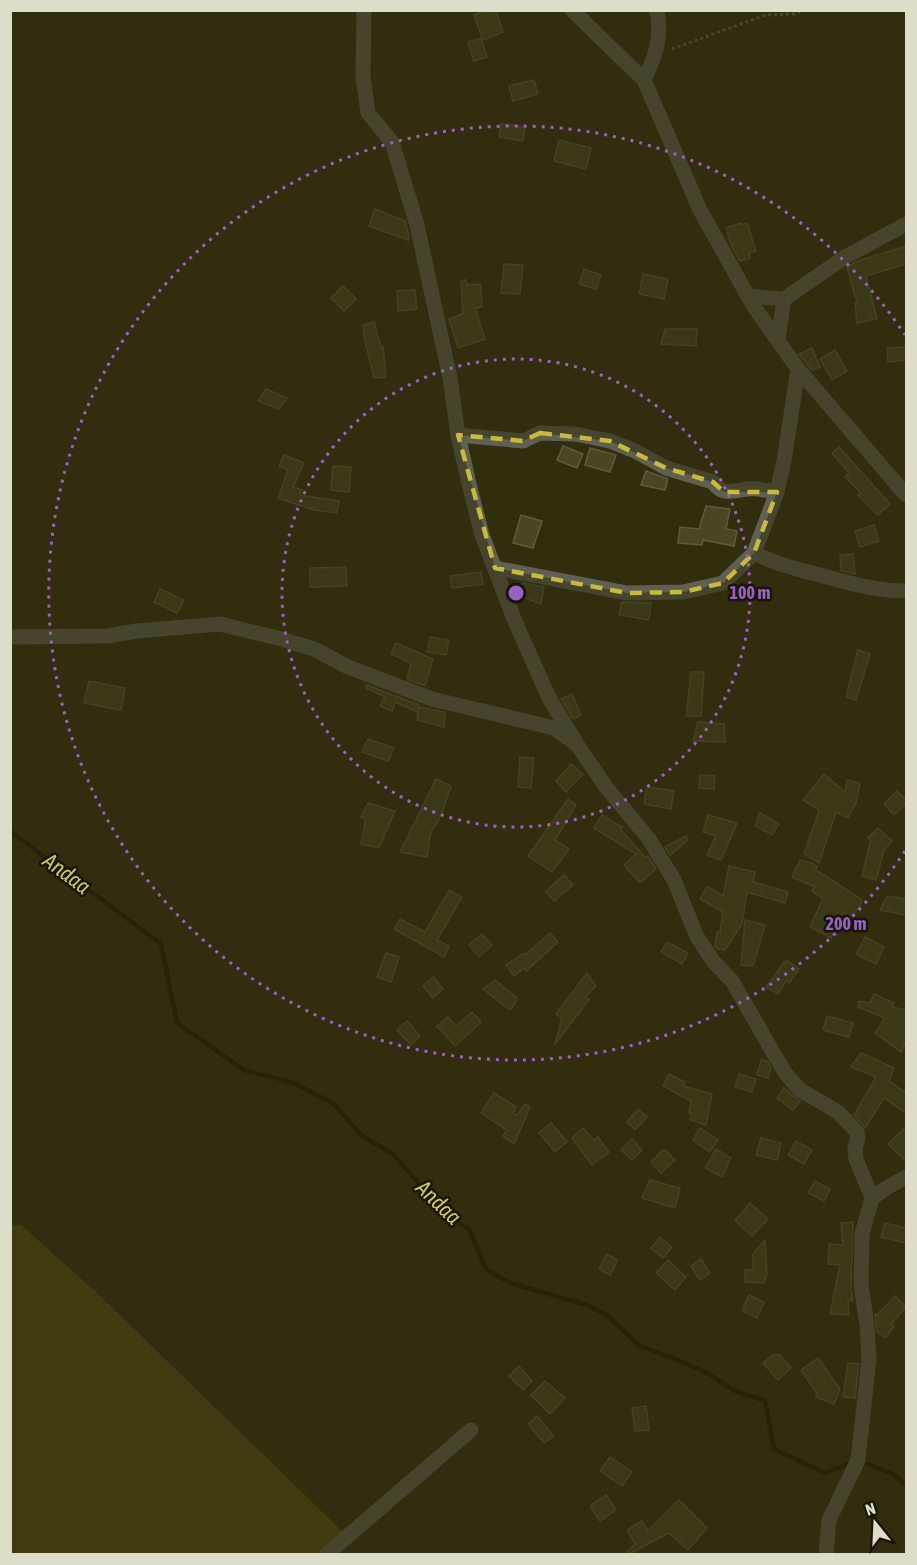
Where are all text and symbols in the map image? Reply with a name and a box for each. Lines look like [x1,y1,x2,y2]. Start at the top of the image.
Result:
text: 100 m [730,582,770,603]
centre of rings [506,583,526,603]
water label: Andaa [37,846,96,899]
text: 200 m [826,913,866,934]
water label: Andaa [410,1174,467,1230]
north arrow [845,1493,905,1553]
text: N [863,1499,878,1519]

